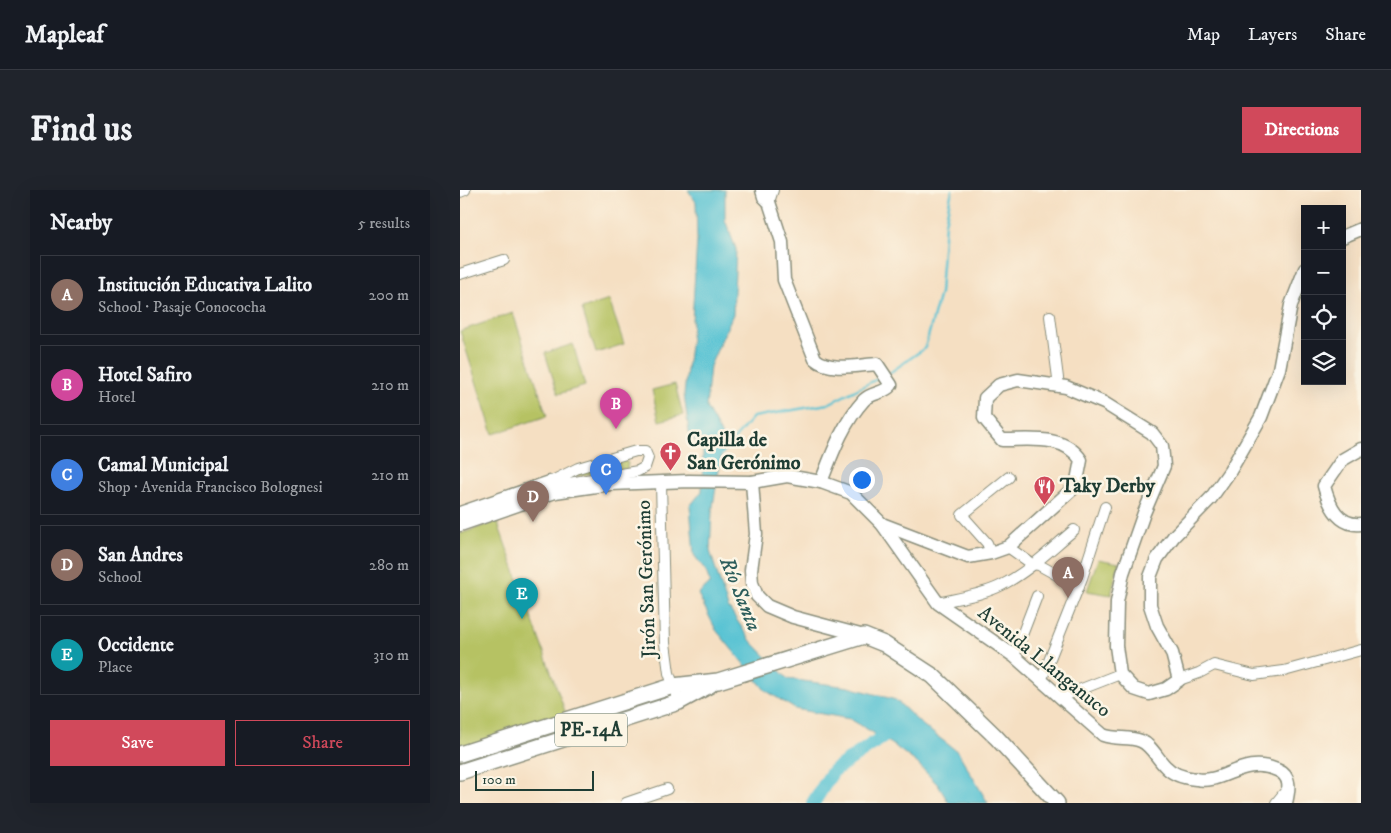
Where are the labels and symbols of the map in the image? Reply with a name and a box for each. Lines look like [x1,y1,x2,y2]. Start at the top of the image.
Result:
pin: B [600,388,632,429]
place label: Capilla de San Gerónimo [687,428,801,476]
church icon: Capilla de San Gerónimo [659,440,683,471]
pin: C [590,454,622,495]
your location [849,467,875,493]
restaurant icon: Taky Derby [1032,474,1056,505]
place label: Taky Derby [1059,474,1156,499]
pin: D [517,481,549,522]
street label: Jirón San Gerónimo [632,500,662,660]
water label: Río Santa [713,552,767,635]
pin: A [1052,557,1084,598]
pin: E [506,578,538,619]
street label: Avenida Llanganuco [972,601,1116,723]
road number: PE-14A [555,714,627,746]
scale bar [475,768,594,791]

